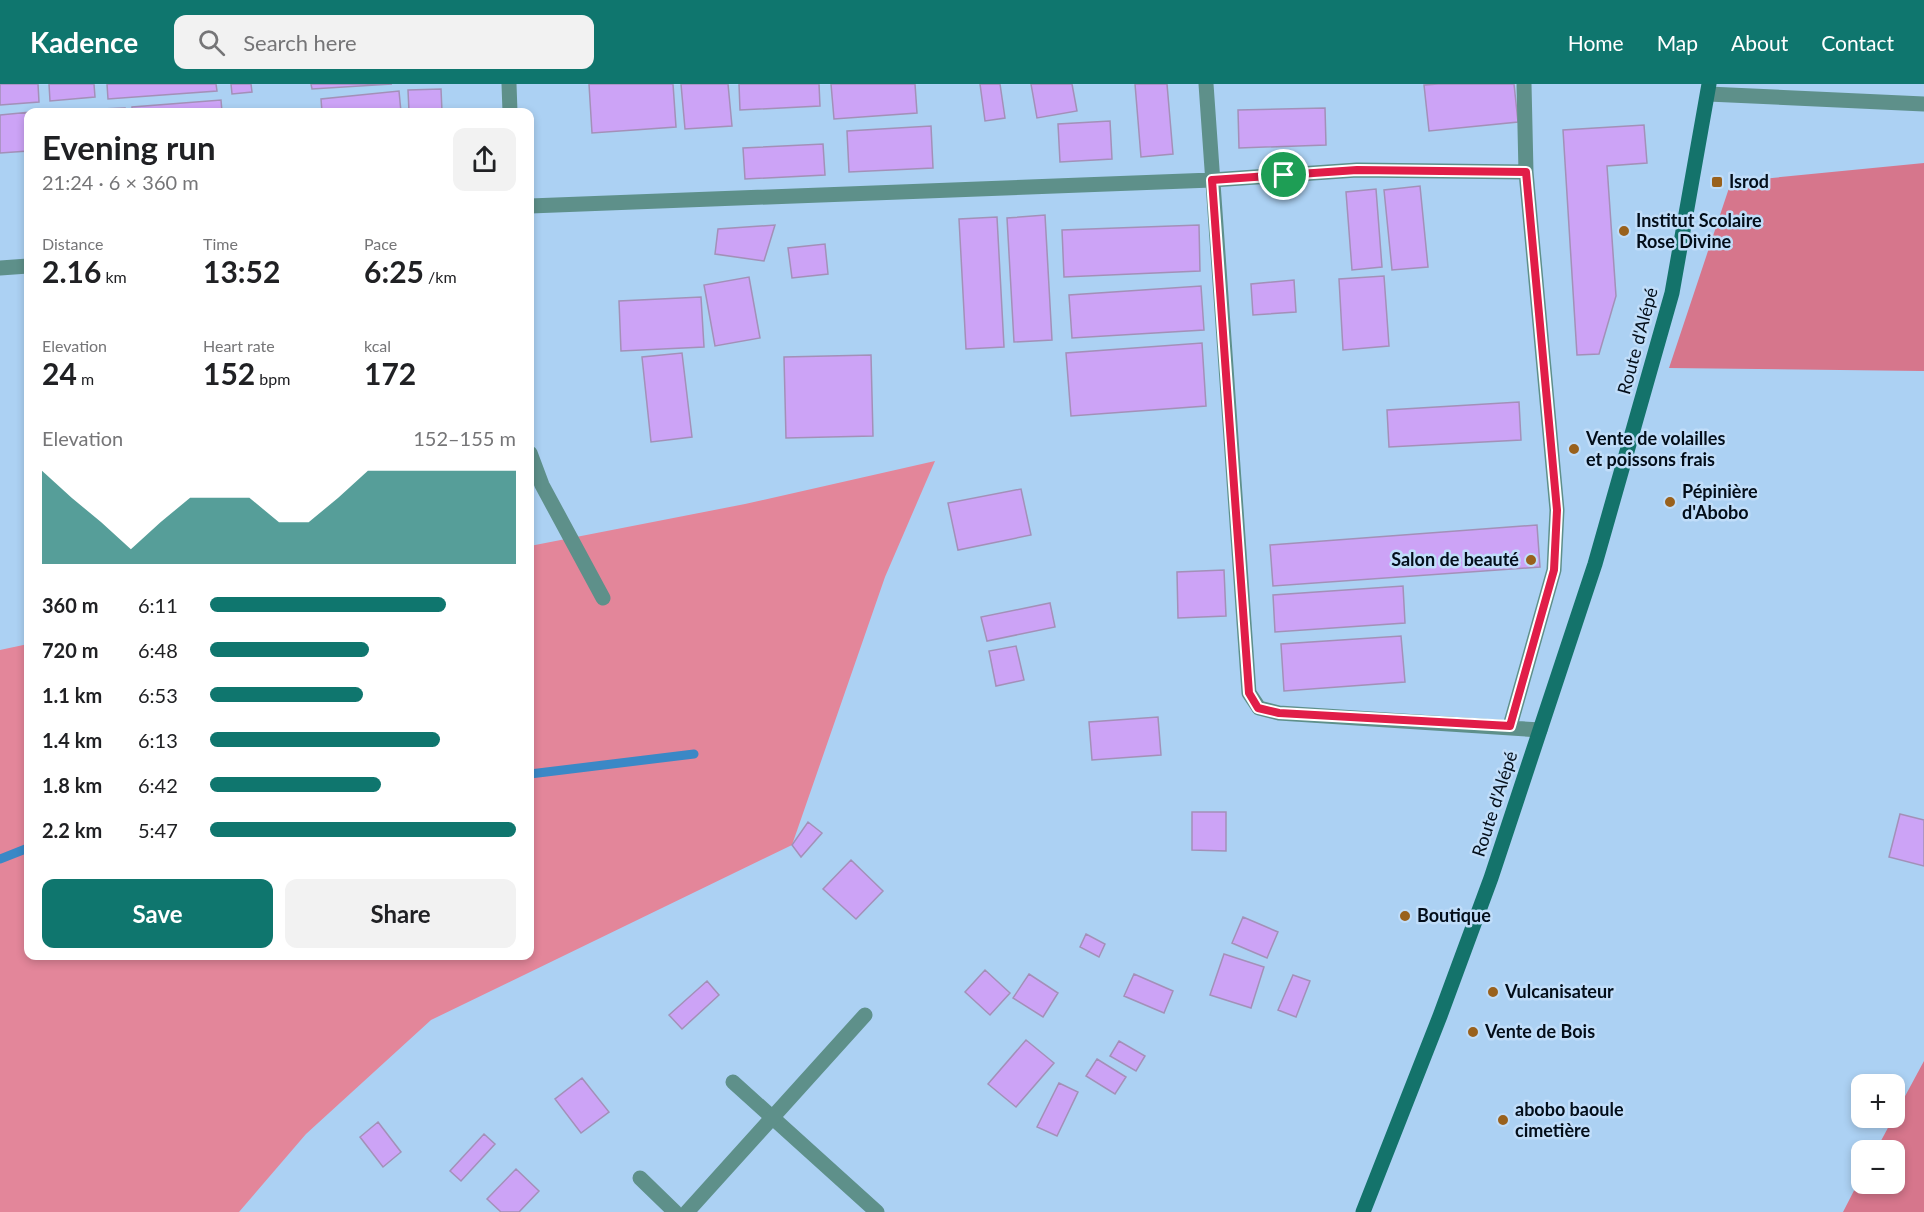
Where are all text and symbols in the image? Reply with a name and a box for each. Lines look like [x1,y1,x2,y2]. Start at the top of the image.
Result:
search box [174,15,594,69]
text: Kadence [30,25,138,59]
icon: search [195,26,228,59]
text: Search here [243,29,357,56]
text: Home [1568,30,1624,55]
text: Map [1657,30,1698,55]
text: About [1731,30,1788,55]
text: Contact [1821,30,1894,55]
text: Evening run [42,127,216,167]
button: share [453,128,516,191]
pin [1258,149,1309,200]
icon: arrive [1267,158,1300,191]
text: 21:24 · 6 × 360 m [42,170,199,194]
place label: Isrod [1729,170,1769,192]
marker: Isrod [1710,175,1724,189]
place label: Institut Scolaire Rose Divine [1636,209,1762,252]
marker: Institut Scolaire Rose Divine [1617,224,1631,238]
text: Distance [42,234,103,253]
text: Time [203,234,238,253]
text: Pace [364,234,397,253]
text: 2.16 [42,253,101,289]
text: 13:52 [203,253,280,289]
text: 6:25 [364,253,424,289]
text: km [101,267,127,286]
text: /km [424,267,457,286]
street label: Route d'Alépé [1612,285,1662,397]
text: Elevation [42,336,107,355]
text: Heart rate [203,336,275,355]
text: kcal [364,336,391,355]
text: 24 [42,355,77,391]
text: 152 [203,355,255,391]
text: 172 [364,355,416,391]
text: m [77,369,94,388]
text: bpm [255,369,290,388]
text: Elevation [42,426,123,450]
text: 152–155 m [413,426,516,450]
place label: Vente de volailles et poissons frais [1585,427,1725,470]
marker: Vente de volailles et poissons frais [1567,442,1581,456]
place label: Pépinière d'Abobo [1682,480,1758,523]
marker: Pépinière d'Abobo [1663,495,1677,509]
place label: Salon de beauté [1391,548,1519,570]
marker: Salon de beauté [1524,553,1538,567]
text: 360 m [42,593,98,617]
text: 6:11 [138,593,178,617]
text: 720 m [42,638,98,662]
text: 6:48 [138,638,178,662]
text: 1.1 km [42,683,102,707]
text: 6:53 [138,683,178,707]
text: 1.4 km [42,728,102,752]
text: 6:13 [138,728,178,752]
street label: Route d'Alépé [1467,748,1521,859]
text: 1.8 km [42,773,102,797]
text: 6:42 [138,773,178,797]
text: 2.2 km [42,818,102,842]
text: 5:47 [138,818,178,842]
button: Save [42,879,273,948]
button: Share [285,879,516,948]
place label: Boutique [1417,904,1491,926]
marker: Boutique [1398,909,1412,923]
place label: Vulcanisateur [1504,980,1614,1002]
marker: Vulcanisateur [1486,985,1500,999]
place label: Vente de Bois [1484,1020,1595,1042]
marker: Vente de Bois [1466,1025,1480,1039]
map controls [1851,1074,1905,1194]
button: + [1851,1074,1905,1128]
place label: abobo baoule cimetière [1515,1098,1624,1141]
marker: abobo baoule cimetière [1496,1113,1510,1127]
button: − [1851,1140,1905,1194]

